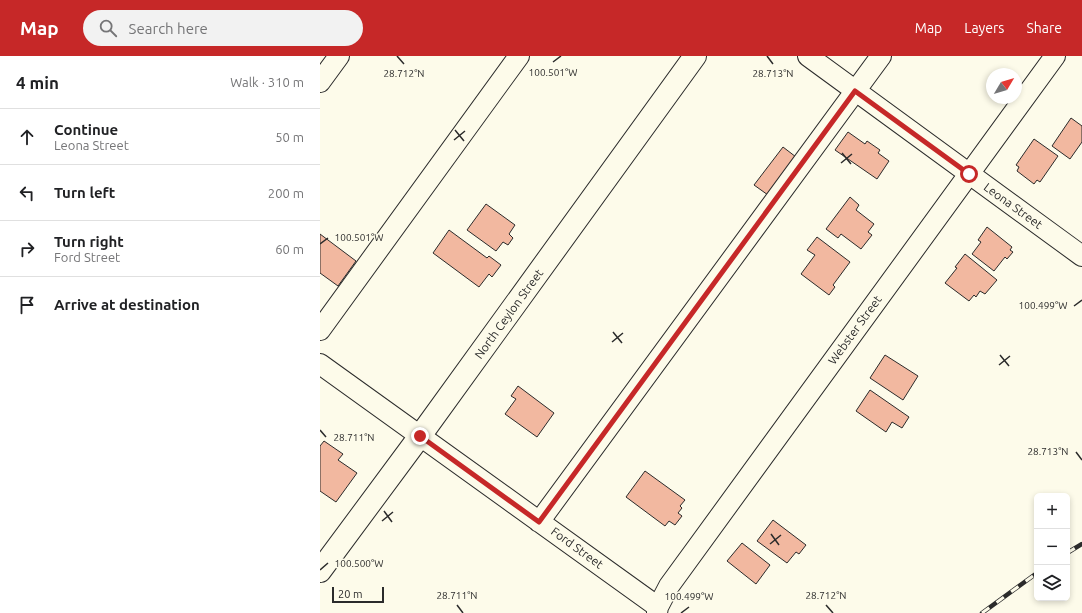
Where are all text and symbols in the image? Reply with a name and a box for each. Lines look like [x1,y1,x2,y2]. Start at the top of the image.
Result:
search box [83,10,363,46]
text: Map [20,17,59,39]
icon: search [97,17,119,39]
text: Search here [129,20,208,37]
text: Map [915,20,942,36]
text: Layers [964,20,1004,36]
text: Share [1026,20,1062,36]
text: 100.501°W [529,67,577,78]
text: 28.712°N [383,68,425,79]
text: 28.713°N [752,68,794,79]
north arrow [986,68,1022,104]
text: 4 min [16,73,59,92]
text: Walk · 310 m [230,75,304,89]
text: Continue [54,121,118,138]
icon: ahead [16,126,38,148]
text: 50 m [275,130,304,144]
text: Leona Street [54,138,129,152]
route start [960,165,978,183]
street label: Leona Street [982,180,1045,231]
icon: left [16,182,38,204]
text: Turn left [54,184,115,201]
text: 200 m [268,186,304,200]
text: 100.501°W [335,232,383,243]
text: Turn right [54,233,124,250]
icon: right [16,238,38,260]
text: 60 m [275,242,304,256]
text: Ford Street [54,250,120,264]
street label: North Ceylon Street [472,266,546,361]
street label: Webster Street [825,293,884,367]
icon: arrive [16,294,38,316]
text: Arrive at destination [54,296,200,313]
text: 100.499°W [1019,300,1067,311]
route end [411,427,429,445]
text: 28.711°N [333,432,375,443]
text: 28.713°N [1027,446,1069,457]
map controls [1034,493,1070,601]
button: + [1034,493,1070,529]
street label: Ford Street [549,524,606,571]
button: − [1034,529,1070,565]
text: 100.500°W [335,558,383,569]
button: layers [1034,565,1070,601]
scale bar [332,585,384,604]
text: 20 m [338,588,362,600]
text: 28.711°N [436,590,478,601]
text: 28.712°N [805,590,847,601]
text: 100.499°W [665,591,713,602]

